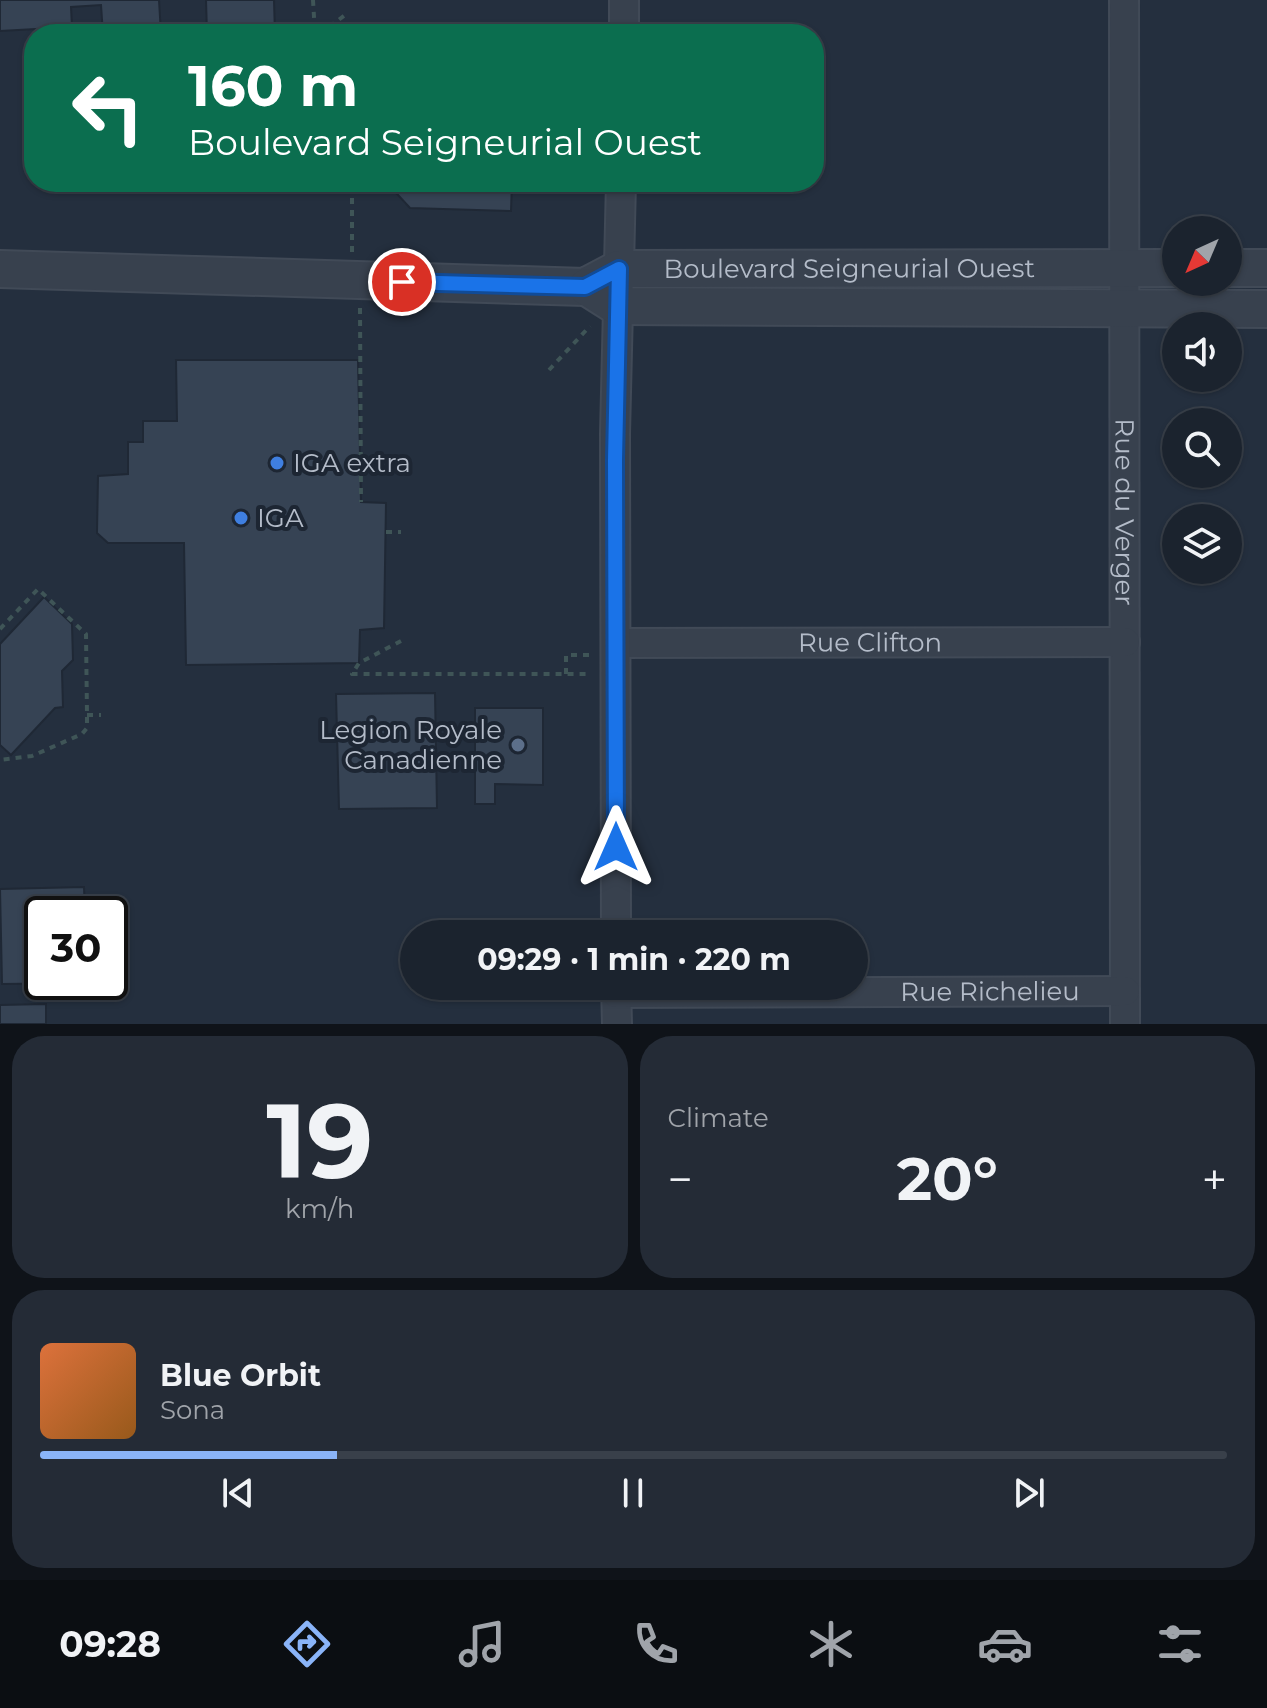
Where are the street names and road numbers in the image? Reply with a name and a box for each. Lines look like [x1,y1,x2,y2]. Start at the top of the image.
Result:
street label: Boulevard Seigneurial Ouest [664,252,1035,285]
street label: Rue du Verger [1108,418,1141,606]
street label: Rue Clifton [798,626,942,659]
street label: Rue Richelieu [900,975,1080,1008]

